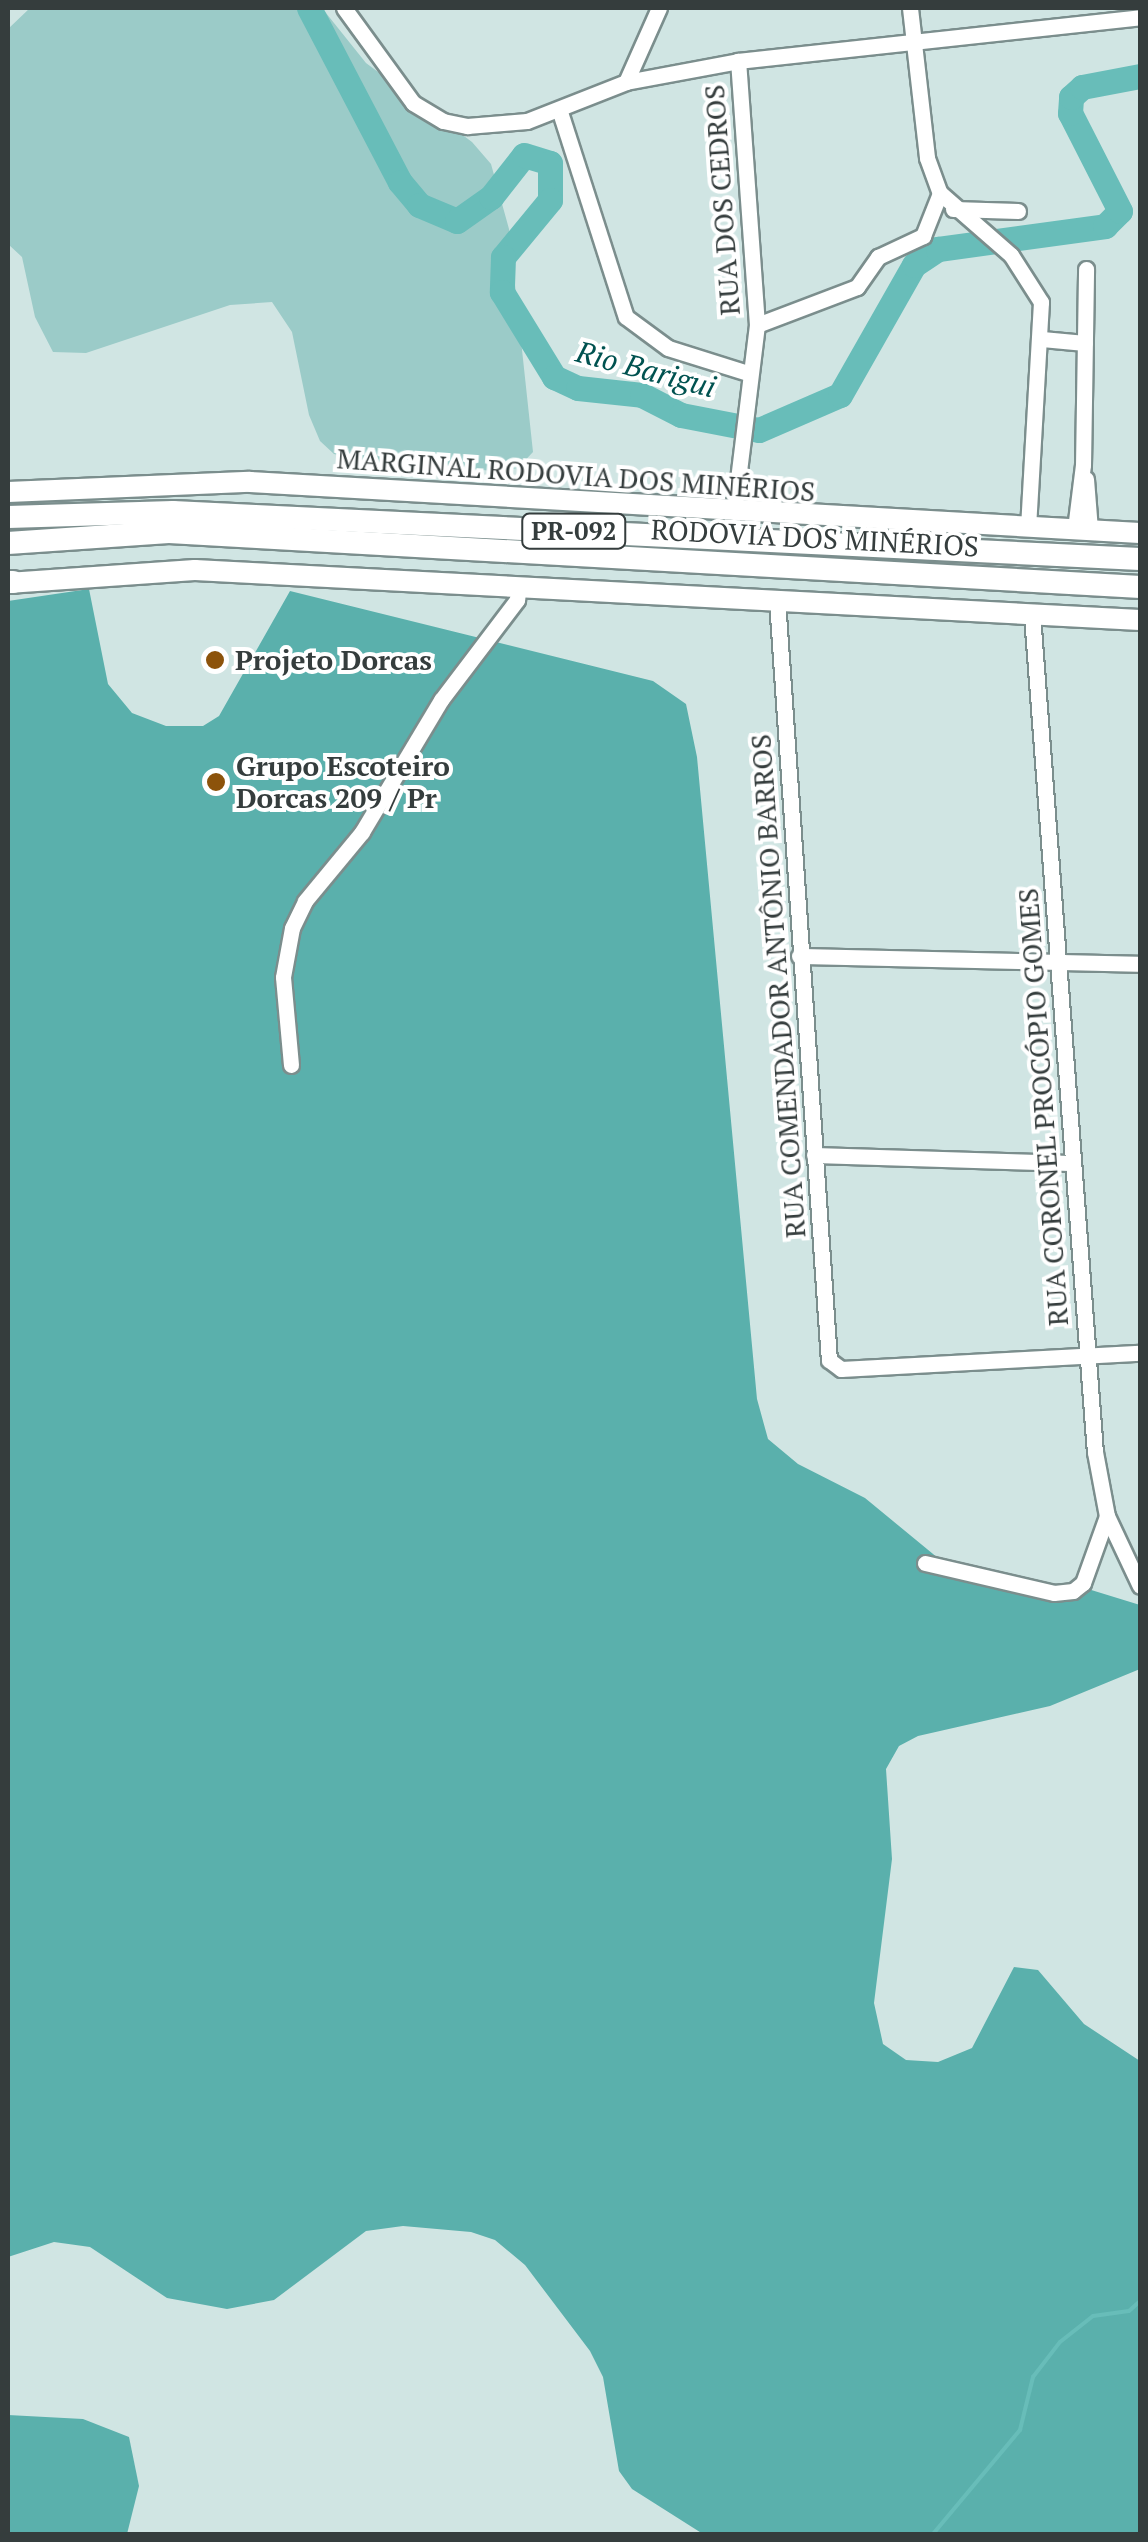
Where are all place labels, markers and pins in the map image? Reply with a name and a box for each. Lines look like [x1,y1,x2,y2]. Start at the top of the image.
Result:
place label: Projeto Dorcas [235,643,432,677]
marker: Projeto Dorcas [204,649,226,671]
place label: Grupo Escoteiro Dorcas 209 / Pr [236,749,450,815]
marker: Grupo Escoteiro Dorcas 209 / Pr [205,771,227,793]

